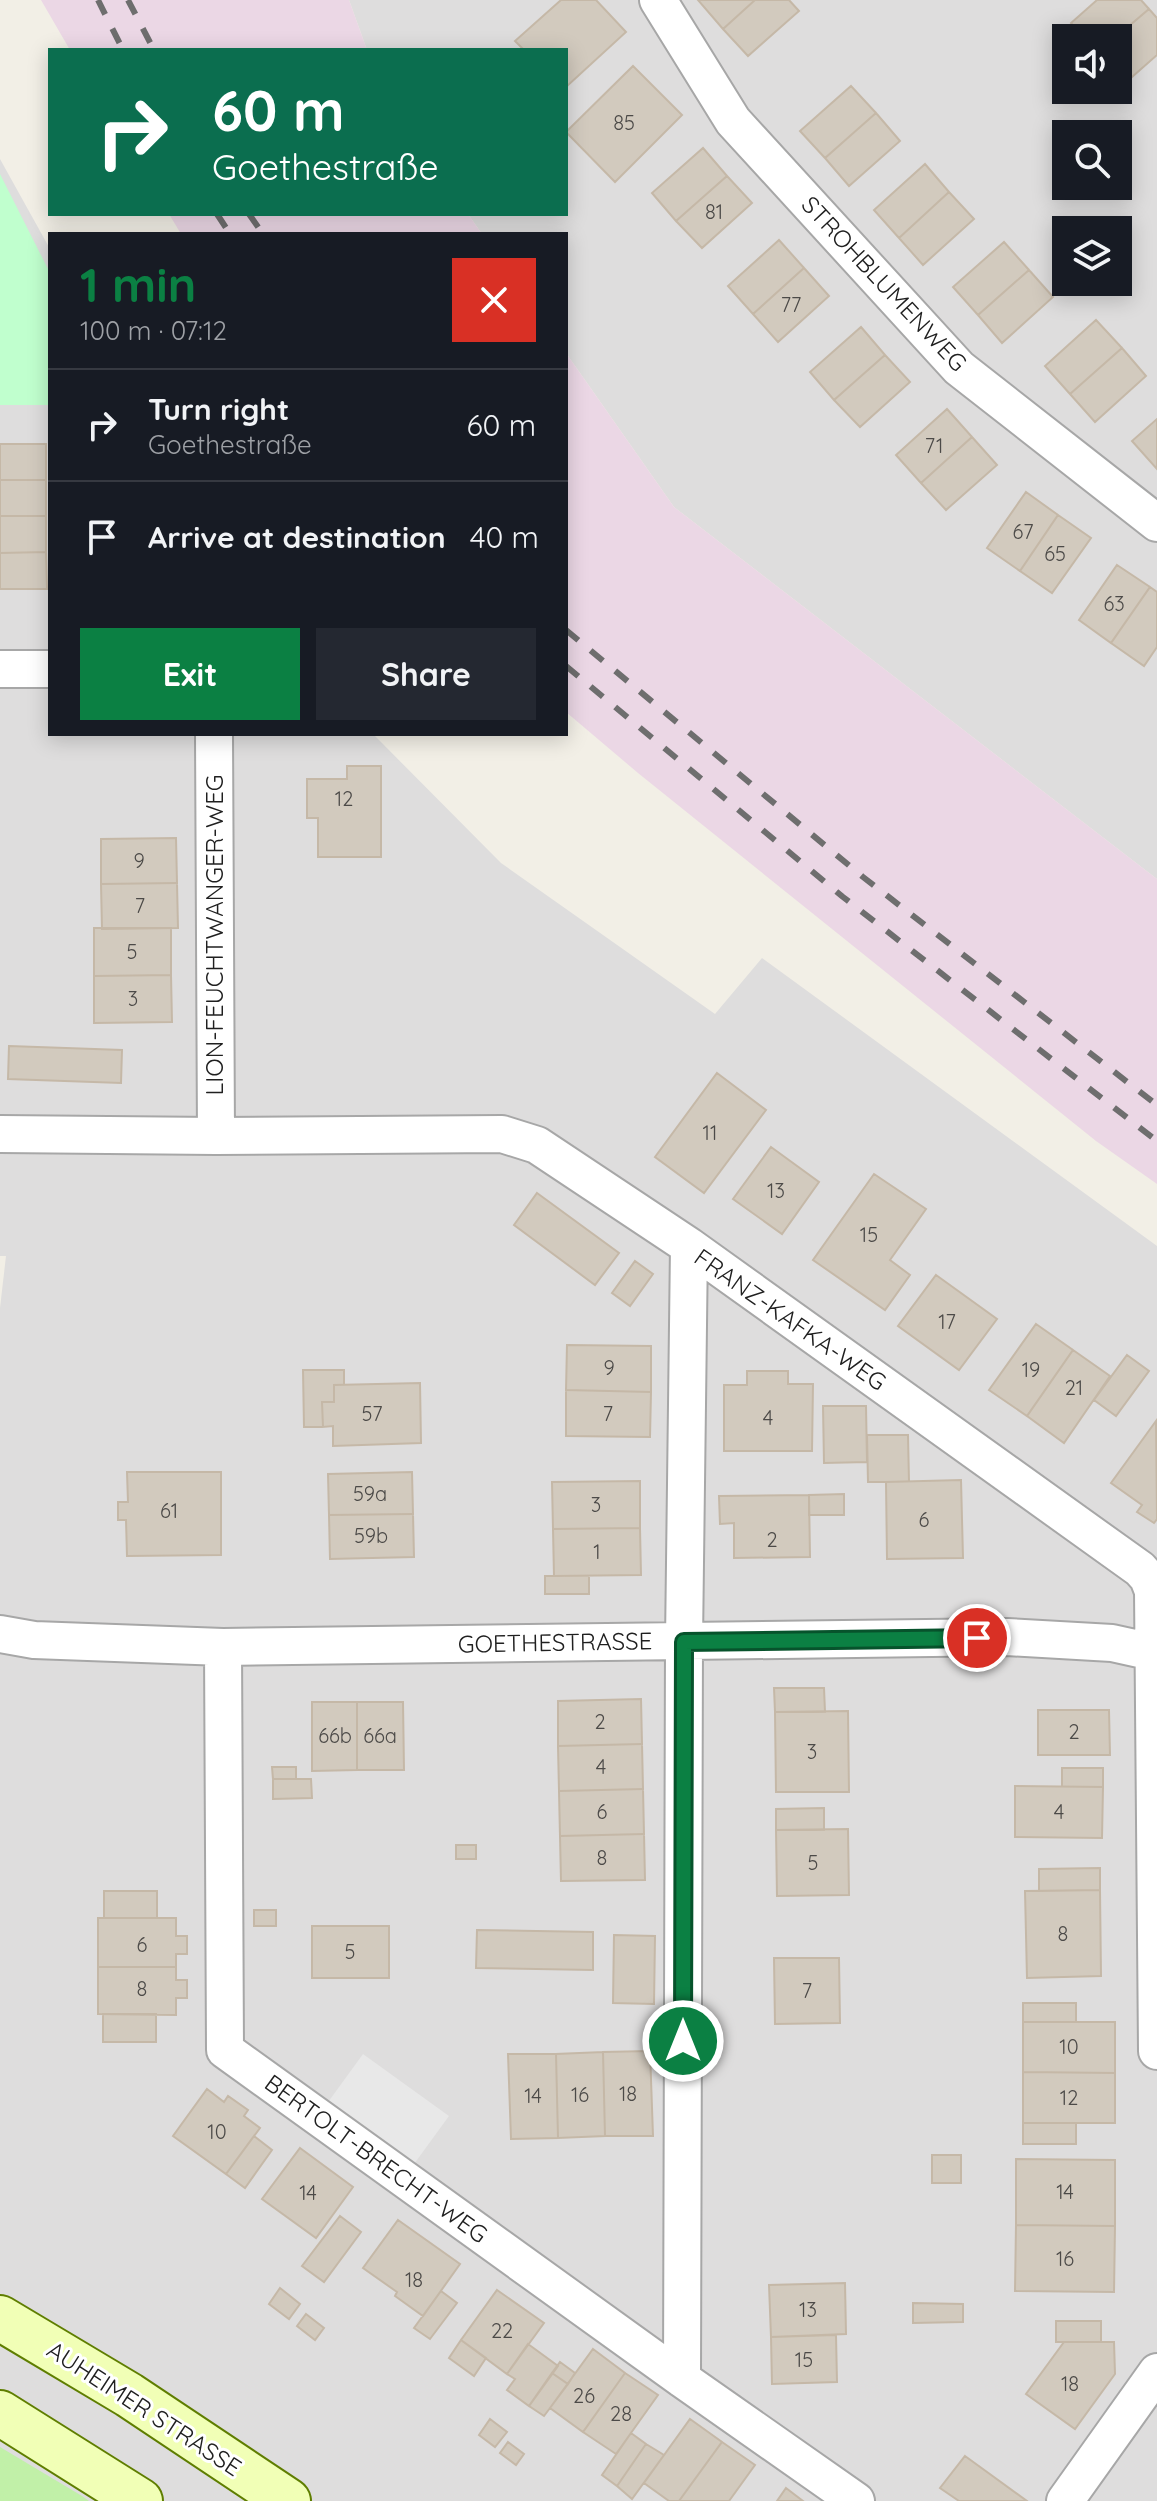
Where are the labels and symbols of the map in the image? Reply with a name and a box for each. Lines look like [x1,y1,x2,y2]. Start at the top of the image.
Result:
house number: 85 [613,110,635,135]
street label: STROHBLUMENWEG [796,189,974,377]
house number: 81 [705,199,723,224]
house number: 77 [781,292,801,317]
house number: 71 [925,433,943,458]
house number: 67 [1012,519,1034,544]
house number: 65 [1044,541,1066,566]
house number: 63 [1103,591,1125,616]
street label: LION-FEUCHTWANGER-WEG [199,775,229,1095]
house number: 12 [335,786,353,811]
house number: 9 [133,848,145,873]
house number: 7 [135,893,145,918]
house number: 5 [127,939,137,964]
house number: 3 [128,986,138,1011]
house number: 11 [703,1120,717,1145]
house number: 13 [767,1178,785,1203]
house number: 15 [860,1222,878,1247]
street label: FRANZ-KAFKA-WEG [689,1242,892,1397]
house number: 17 [938,1309,956,1334]
house number: 9 [603,1355,615,1380]
house number: 19 [1022,1357,1040,1382]
house number: 21 [1065,1375,1083,1400]
house number: 57 [361,1401,383,1426]
house number: 7 [603,1401,613,1426]
house number: 4 [763,1405,773,1430]
house number: 59a [353,1481,387,1506]
house number: 3 [591,1492,601,1517]
house number: 61 [160,1498,178,1523]
house number: 6 [919,1507,930,1532]
house number: 59b [354,1523,388,1548]
house number: 2 [766,1527,778,1552]
house number: 1 [593,1539,601,1564]
pin [943,1604,1011,1672]
street label: GOETHESTRASSE [458,1625,652,1659]
house number: 2 [594,1709,606,1734]
house number: 2 [1068,1719,1080,1744]
house number: 66b [318,1723,352,1748]
house number: 66a [363,1723,397,1748]
house number: 3 [807,1739,817,1764]
house number: 4 [596,1754,606,1779]
house number: 6 [597,1799,608,1824]
house number: 4 [1054,1799,1064,1824]
house number: 8 [597,1845,607,1870]
house number: 5 [808,1850,818,1875]
house number: 8 [1058,1921,1068,1946]
house number: 6 [137,1932,148,1957]
house number: 5 [345,1939,355,1964]
house number: 8 [137,1976,147,2001]
house number: 7 [802,1978,812,2003]
position arrow [641,1999,725,2083]
house number: 10 [1059,2034,1079,2059]
street label: BERTOLT-BRECHT-WEG [259,2067,494,2249]
house number: 18 [619,2081,637,2106]
house number: 16 [571,2082,589,2107]
house number: 14 [524,2083,542,2108]
house number: 12 [1060,2085,1078,2110]
house number: 10 [207,2119,227,2144]
house number: 14 [1056,2179,1074,2204]
house number: 14 [299,2180,317,2205]
house number: 16 [1056,2246,1074,2271]
house number: 18 [405,2267,423,2292]
house number: 13 [799,2297,817,2322]
house number: 22 [491,2318,513,2343]
street label: AUHEIMER STRASSE [42,2334,247,2482]
house number: 15 [795,2347,813,2372]
house number: 18 [1061,2371,1079,2396]
house number: 26 [573,2383,595,2408]
house number: 28 [610,2401,632,2426]

